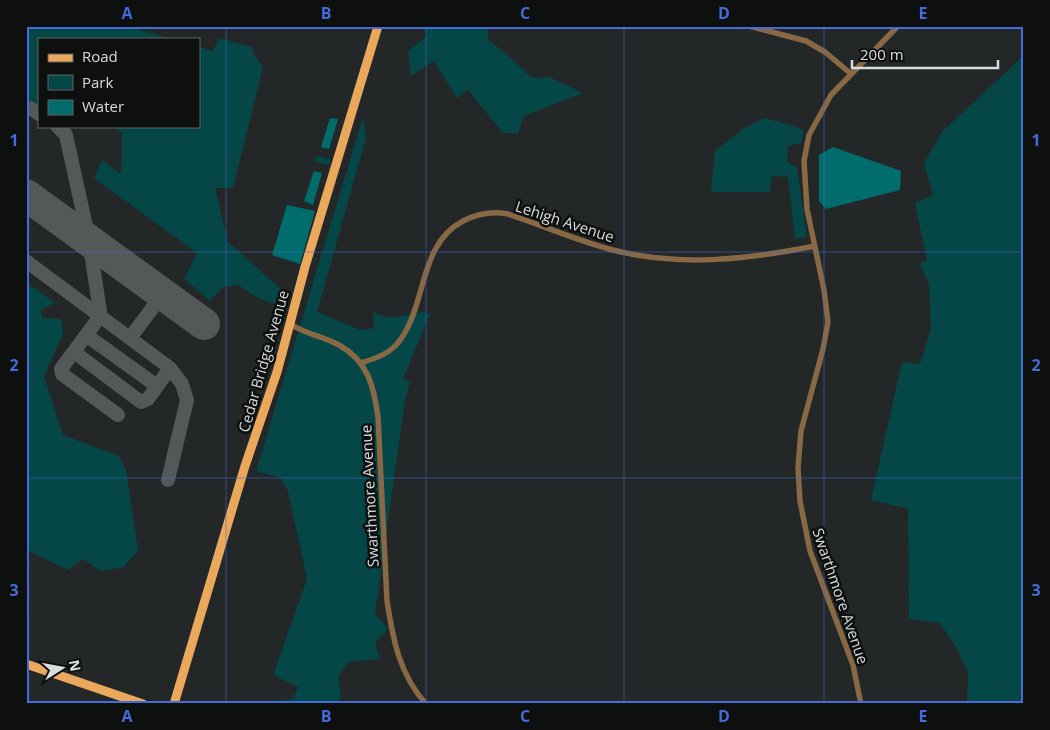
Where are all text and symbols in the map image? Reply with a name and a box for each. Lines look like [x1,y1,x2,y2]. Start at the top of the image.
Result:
text: A [121,2,133,24]
text: B [321,2,331,24]
text: C [520,2,530,24]
text: D [718,2,730,24]
text: E [919,2,928,24]
legend [38,38,200,128]
scale bar [852,38,999,70]
text: 200 m [860,44,904,64]
text: Road [82,46,118,66]
text: Park [82,72,113,92]
text: Water [82,96,124,116]
text: 1 [9,129,19,151]
text: 1 [1031,129,1041,151]
street label: Lehigh Avenue [513,196,617,246]
street label: Cedar Bridge Avenue [233,288,293,434]
text: 2 [9,354,19,376]
text: 2 [1031,354,1041,376]
street label: Swarthmore Avenue [355,424,383,568]
street label: Swarthmore Avenue [808,525,874,667]
text: 3 [9,579,19,601]
text: 3 [1031,579,1041,601]
north arrow [38,642,88,692]
text: N [65,658,86,673]
text: A [121,705,133,727]
text: B [321,705,331,727]
text: C [520,705,530,727]
text: D [718,705,730,727]
text: E [919,705,928,727]

